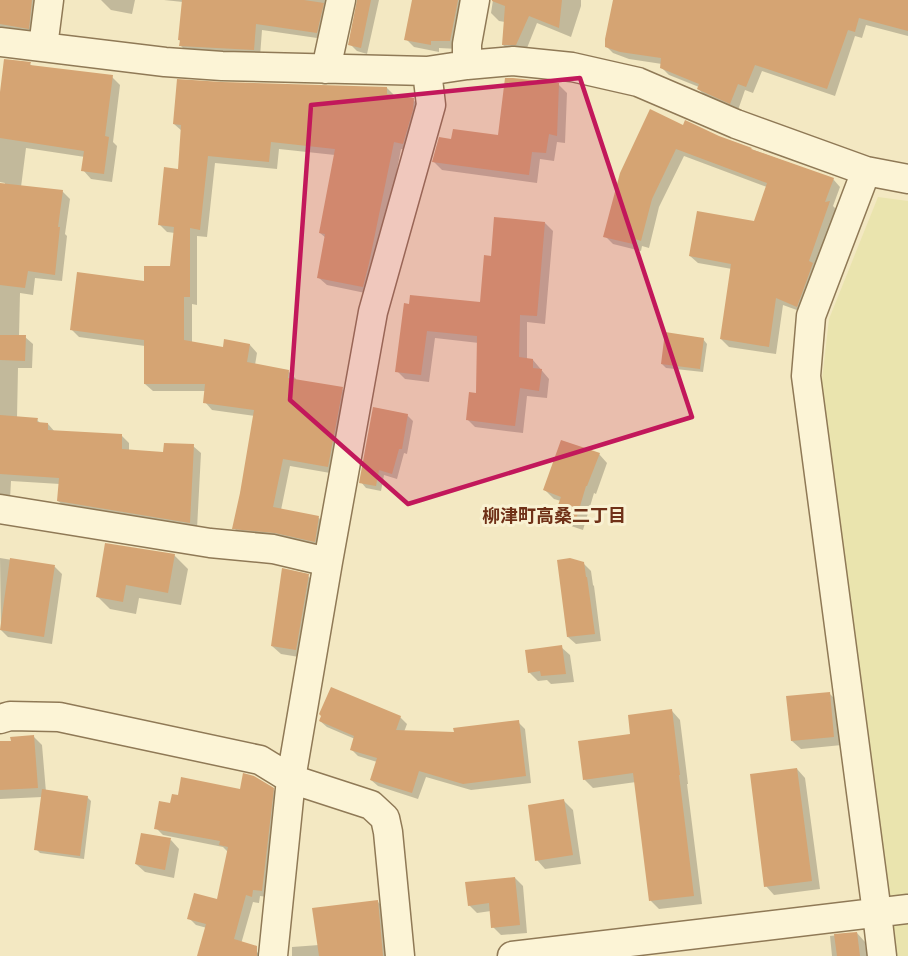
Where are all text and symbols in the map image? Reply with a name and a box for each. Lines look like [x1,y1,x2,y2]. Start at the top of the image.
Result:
district label: 柳津町高桑二丁目 [482,501,626,527]

